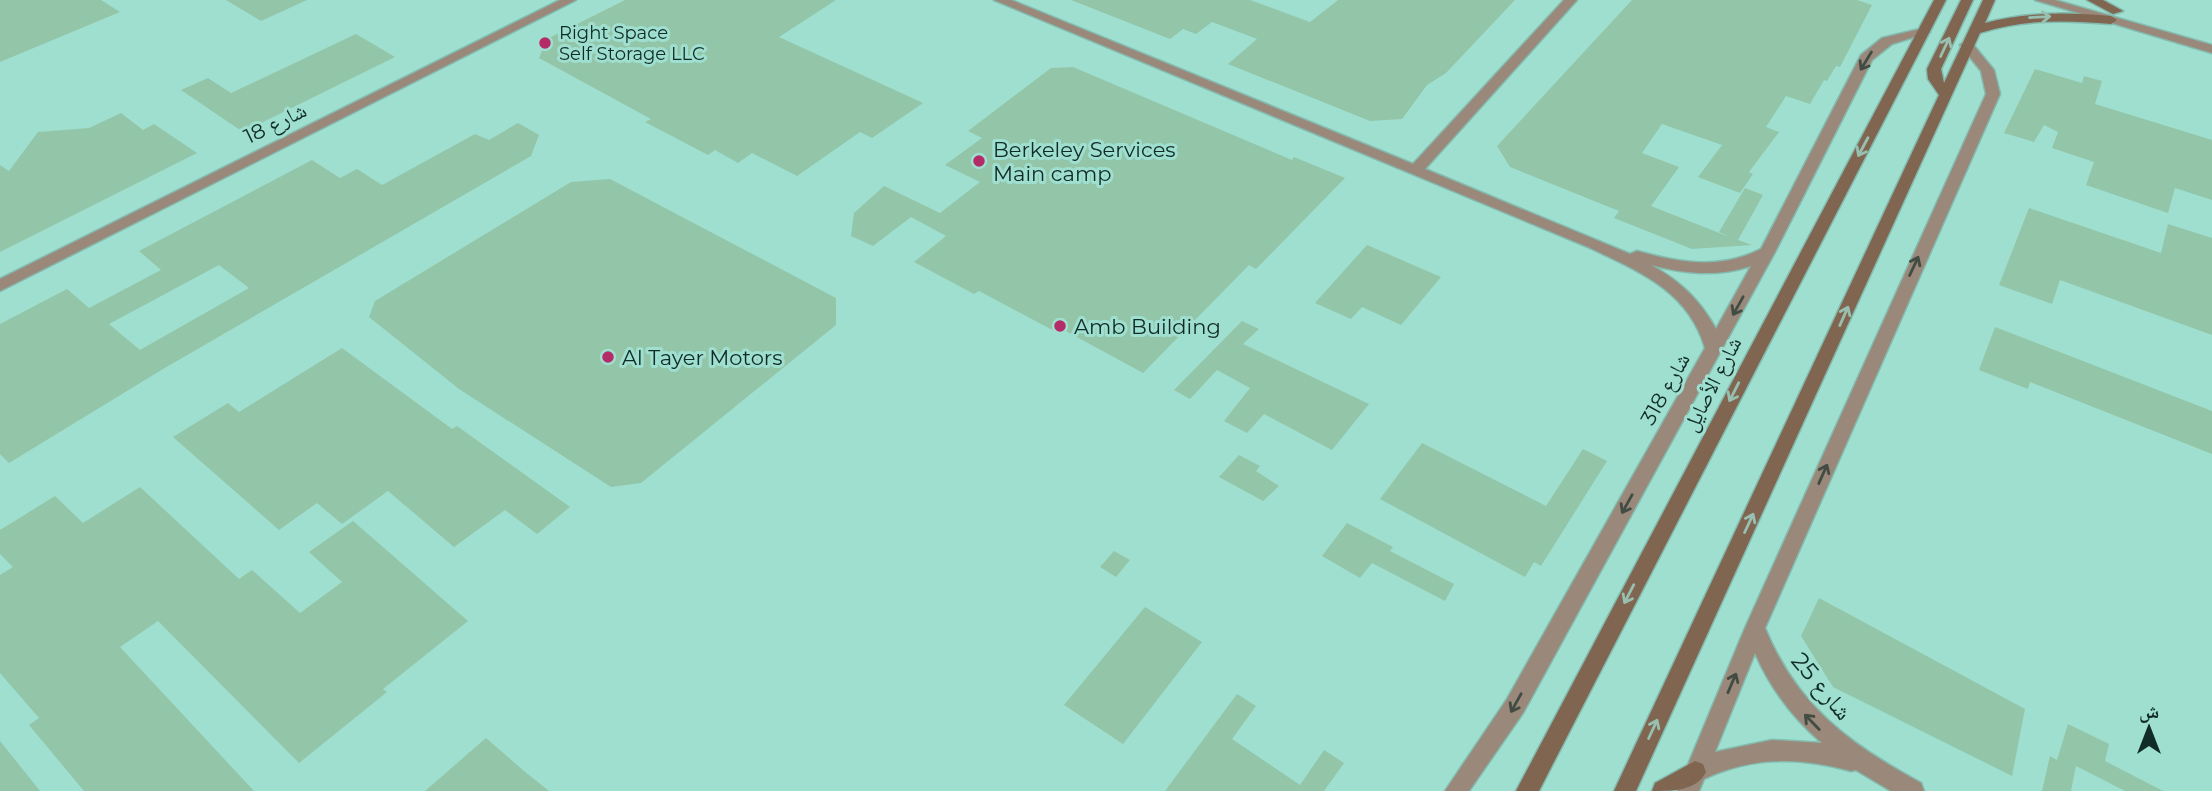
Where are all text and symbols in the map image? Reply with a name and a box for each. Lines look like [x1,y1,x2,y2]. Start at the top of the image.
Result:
one-way arrow [2028,10,2051,23]
place label: Right Space Self Storage LLC [559,22,705,65]
marker: Right Space Self Storage LLC [537,35,553,51]
one-way arrow [1939,37,1952,58]
one-way arrow [1858,51,1873,70]
street label: شارع 18 [240,97,311,150]
one-way arrow [1855,136,1869,157]
place label: Berkeley Services Main camp [993,137,1176,186]
marker: Berkeley Services Main camp [971,153,987,169]
one-way arrow [1909,255,1922,276]
one-way arrow [1731,295,1744,316]
one-way arrow [1838,306,1851,327]
place label: Amb Building [1074,314,1221,339]
marker: Amb Building [1052,318,1068,334]
street label: شارع الأصايل [1678,333,1747,436]
place label: Al Tayer Motors [622,345,782,370]
marker: Al Tayer Motors [600,349,616,365]
street label: شارع 318 [1635,349,1696,430]
one-way arrow [1727,381,1740,402]
one-way arrow [1817,464,1830,485]
one-way arrow [1620,494,1634,514]
one-way arrow [1743,513,1756,534]
one-way arrow [1622,583,1636,604]
street label: شارع 25 [1785,646,1859,726]
one-way arrow [1727,672,1740,694]
one-way arrow [1509,692,1522,713]
north arrow [2114,693,2184,763]
text: ش [2139,700,2159,723]
one-way arrow [1804,713,1821,730]
one-way arrow [1647,719,1660,740]

